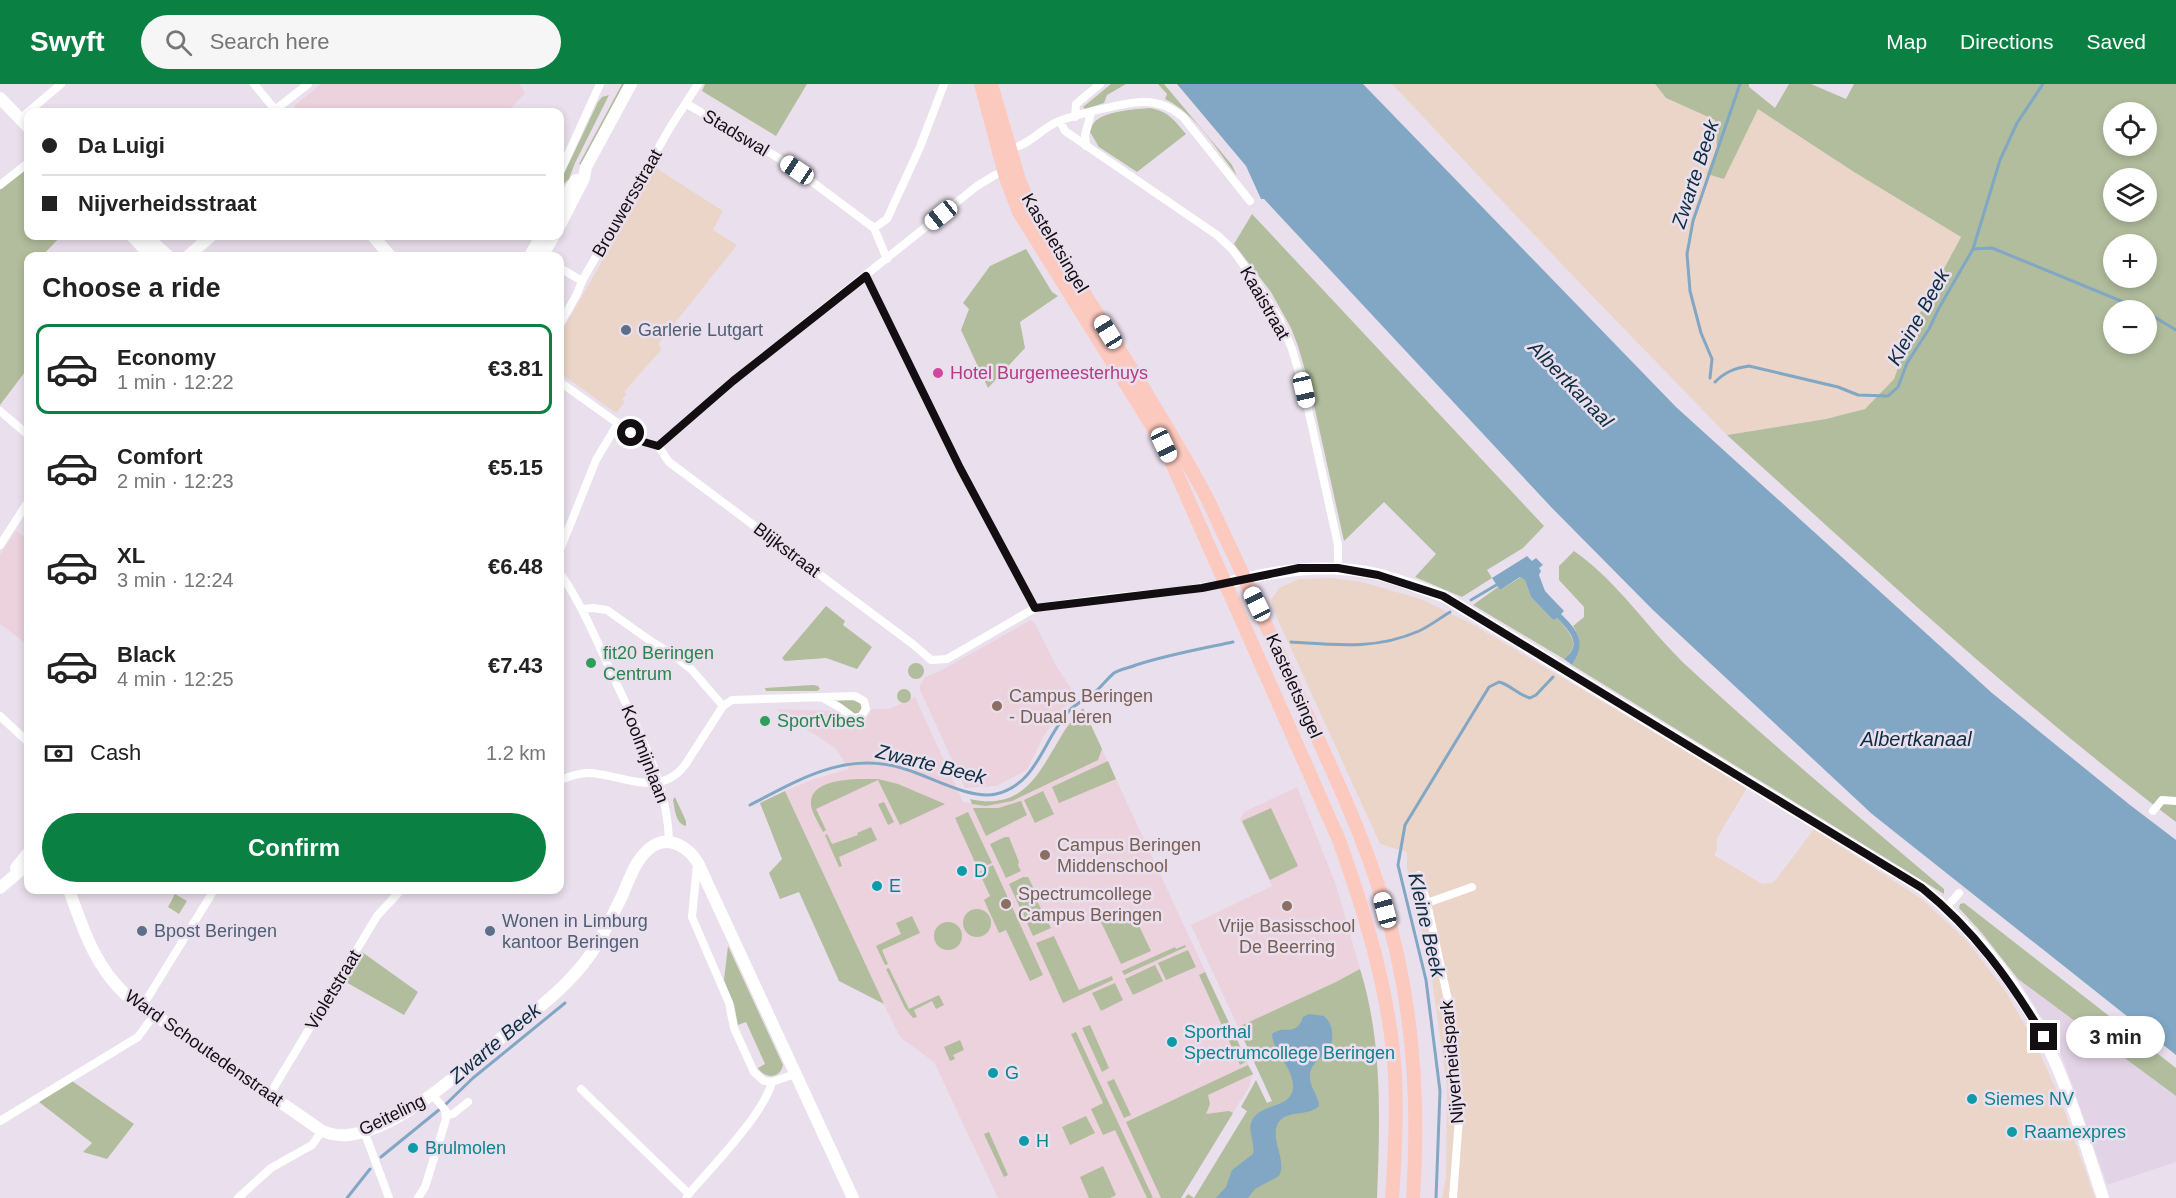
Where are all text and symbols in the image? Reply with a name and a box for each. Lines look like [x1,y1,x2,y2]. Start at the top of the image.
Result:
search box [141,15,561,69]
text: Swyft [30,26,105,57]
icon: search [162,26,195,59]
text: Search here [210,29,330,54]
text: Map [1886,30,1927,53]
text: Directions [1960,30,2053,53]
text: Saved [2086,30,2146,53]
map controls [2103,102,2157,354]
button: locate [2103,102,2157,156]
street label: Stadswal [700,106,772,160]
water label: Zwarte Beek [1667,116,1723,232]
text: Da Luigi [78,133,165,158]
street label: Brouwersstraat [588,146,666,260]
car [777,152,817,188]
button: layers [2103,168,2157,222]
street label: Kasteletsingel [1018,190,1092,296]
text: Nijverheidsstraat [78,191,257,216]
car [921,197,961,233]
button: + [2103,234,2157,288]
street label: Kaaistraat [1236,263,1294,343]
water label: Kleine Beek [1883,264,1954,369]
text: Choose a ride [42,273,221,303]
button: − [2103,300,2157,354]
car [1091,312,1125,352]
place label: Garlerie Lutgart [638,320,763,340]
marker: Garlerie Lutgart [619,323,633,337]
water label: Albertkanaal [1524,336,1618,432]
icon: car [45,342,99,396]
text: Economy [117,345,216,370]
text: €3.81 [488,356,543,381]
place label: Hotel Burgemeesterhuys [950,363,1148,383]
marker: Hotel Burgemeesterhuys [931,366,945,380]
car [1291,370,1317,410]
text: 1 min · 12:22 [117,371,234,393]
route start [617,419,644,446]
car [1148,425,1180,465]
icon: car [45,441,99,495]
text: Comfort [117,444,203,469]
text: €5.15 [488,455,543,480]
text: 2 min · 12:23 [117,470,234,492]
street label: Blijkstraat [750,519,824,581]
icon: car [45,540,99,594]
text: XL [117,543,145,568]
text: €6.48 [488,554,543,579]
text: 3 min · 12:24 [117,569,234,591]
car [1241,584,1273,624]
street label: Kasteletsingel [1262,631,1326,741]
icon: car [45,639,99,693]
text: Black [117,642,176,667]
place label: fit20 Beringen Centrum [603,643,714,684]
text: €7.43 [488,653,543,678]
marker: fit20 Beringen Centrum [584,656,598,670]
text: 4 min · 12:25 [117,668,234,690]
place label: Campus Beringen - Duaal leren [1009,686,1153,727]
marker: Campus Beringen - Duaal leren [990,699,1004,713]
street label: Koolmijnlaan [617,702,673,806]
place label: SportVibes [777,711,865,731]
marker: SportVibes [758,714,772,728]
water label: Albertkanaal [1859,728,1972,750]
icon: cash [42,737,75,770]
text: Cash [90,740,141,765]
water label: Zwarte Beek [873,740,989,788]
text: 1.2 km [486,742,546,764]
button: Confirm [42,813,546,882]
place label: Campus Beringen Middenschool [1057,835,1201,876]
marker: Campus Beringen Middenschool [1038,848,1052,862]
place label: D [974,861,987,881]
marker: D [955,864,969,878]
water label: Kleine Beek [1404,871,1450,980]
place label: E [889,876,901,896]
marker: E [870,879,884,893]
place label: Spectrumcollege Campus Beringen [1018,884,1162,925]
car [1372,890,1398,930]
marker: Spectrumcollege Campus Beringen [999,897,1013,911]
marker: Vrije Basisschool De Beerring [1280,899,1294,913]
place label: Wonen in Limburg kantoor Beringen [502,911,648,952]
place label: Vrije Basisschool De Beerring [1219,916,1355,957]
place label: Bpost Beringen [154,921,277,941]
marker: Bpost Beringen [135,924,149,938]
marker: Wonen in Limburg kantoor Beringen [483,924,497,938]
street label: Violetstraat [301,946,365,1034]
street label: Ward Schoutedenstraat [121,986,287,1110]
water label: Zwarte Beek [444,998,546,1088]
street label: Nijverheidspark [1437,998,1467,1125]
callout: 3 min [2065,1016,2164,1058]
place label: Sporthal Spectrumcollege Beringen [1184,1022,1395,1063]
route end [2030,1023,2057,1050]
text: 3 min [2089,1026,2142,1048]
marker: Sporthal Spectrumcollege Beringen [1165,1035,1179,1049]
place label: G [1005,1063,1019,1083]
marker: G [986,1066,1000,1080]
place label: Siemes NV [1984,1089,2074,1109]
street label: Geiteling [356,1090,428,1140]
marker: Siemes NV [1965,1092,1979,1106]
place label: Raamexpres [2024,1122,2126,1142]
marker: Raamexpres [2005,1125,2019,1139]
place label: H [1036,1131,1049,1151]
marker: H [1017,1134,1031,1148]
place label: Brulmolen [425,1138,506,1158]
marker: Brulmolen [406,1141,420,1155]

